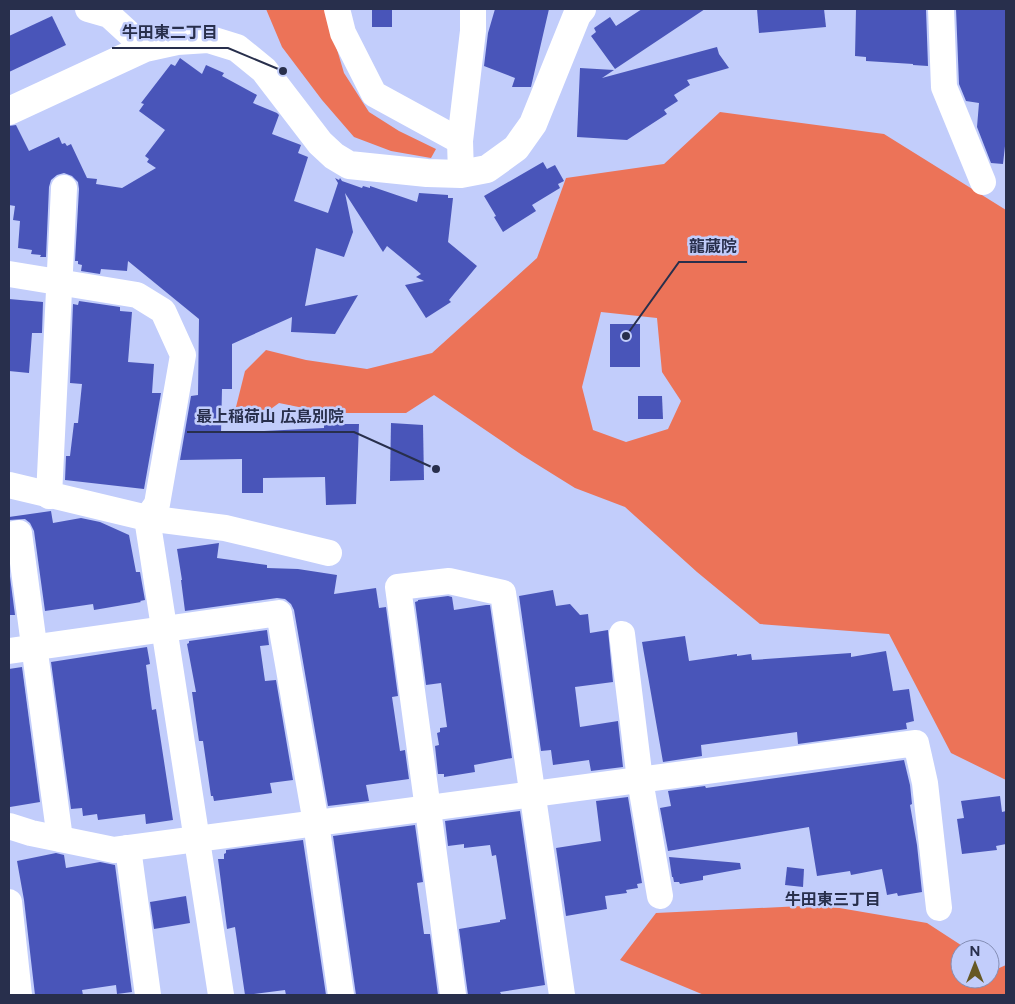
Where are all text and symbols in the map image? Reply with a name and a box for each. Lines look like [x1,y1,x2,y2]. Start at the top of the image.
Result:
callout: 牛田東二丁目 [112,17,228,48]
text: 牛田東二丁目 [122,23,218,42]
callout: 龍蔵院 [679,231,747,262]
text: 龍蔵院 [689,237,737,256]
callout: 最上稲荷山 広島別院 [187,401,354,432]
text: 最上稲荷山 広島別院 [196,407,344,426]
district label: 牛田東三丁目 [785,890,881,909]
north arrow [950,939,1000,989]
text: N [970,943,980,960]

